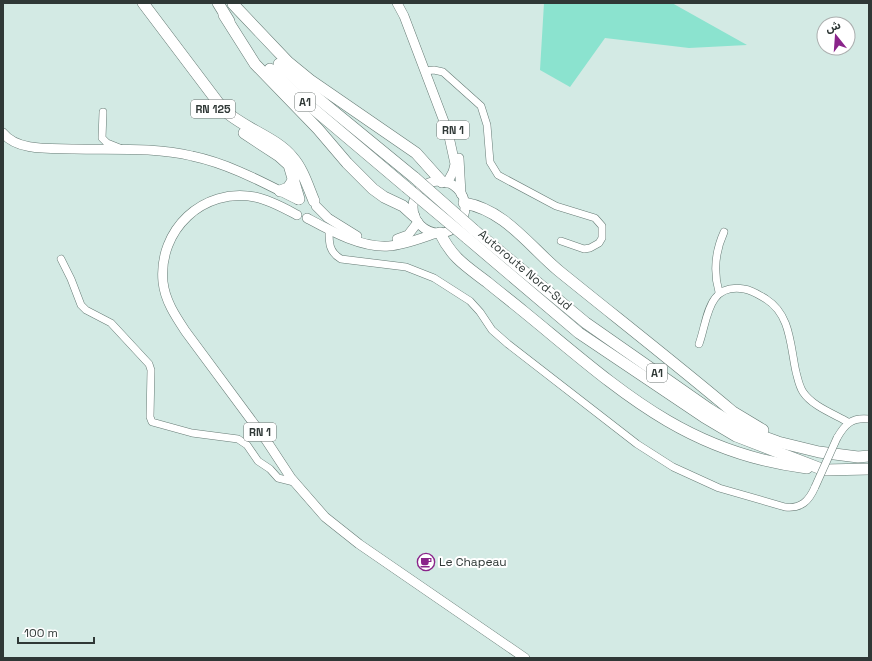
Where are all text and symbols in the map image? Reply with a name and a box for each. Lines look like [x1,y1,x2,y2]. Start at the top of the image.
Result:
north arrow [816,16,856,56]
text: ش [824,18,842,35]
road number: A1 [295,93,315,111]
road number: RN 125 [191,100,235,118]
road number: RN 1 [437,121,469,139]
street label: Autoroute Nord-Sud [475,226,575,314]
road number: A1 [647,364,667,382]
road number: RN 1 [244,423,276,441]
cafe icon: Le Chapeau [416,552,436,572]
place label: Le Chapeau [439,554,507,570]
scale bar [18,619,94,645]
text: 100 m [24,625,58,641]

